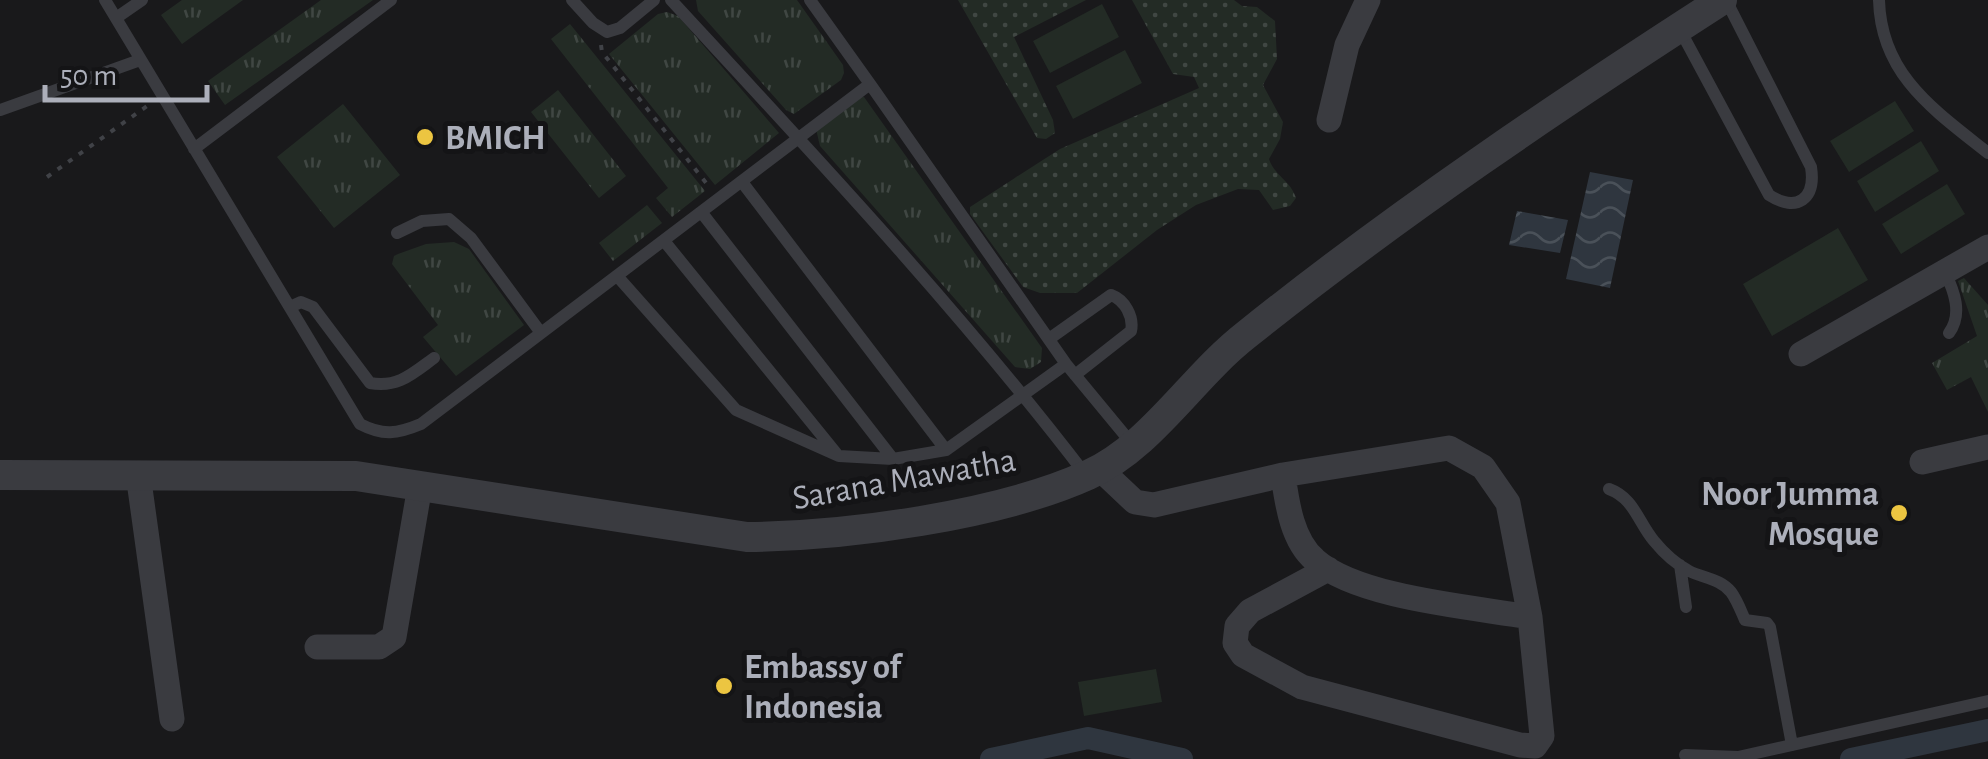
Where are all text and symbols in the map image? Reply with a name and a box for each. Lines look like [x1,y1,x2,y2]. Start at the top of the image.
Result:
scale bar [45,40,208,102]
text: 50 m [60,61,117,91]
place label: BMICH [445,121,546,156]
marker: BMICH [414,126,436,148]
street label: Sarana Mawatha [790,443,1019,516]
place label: Noor Jumma Mosque [1701,477,1879,552]
marker: Noor Jumma Mosque [1888,502,1910,524]
place label: Embassy of Indonesia [744,650,903,725]
marker: Embassy of Indonesia [713,675,735,697]

